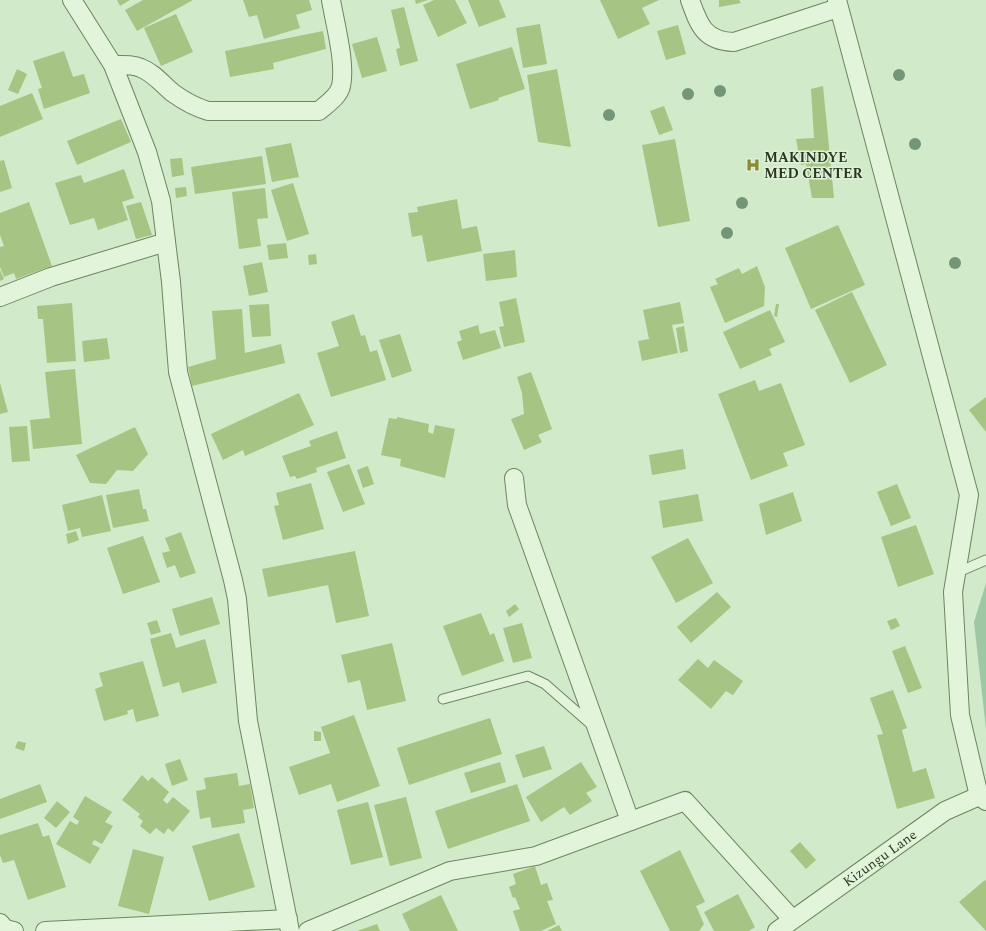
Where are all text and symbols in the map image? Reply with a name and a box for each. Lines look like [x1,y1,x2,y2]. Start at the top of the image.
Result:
place label: MAKINDYE MED CENTER [764,147,863,184]
hospital icon: MAKINDYE MED CENTER [745,157,761,173]
street label: Kizungu Lane [838,824,921,892]

